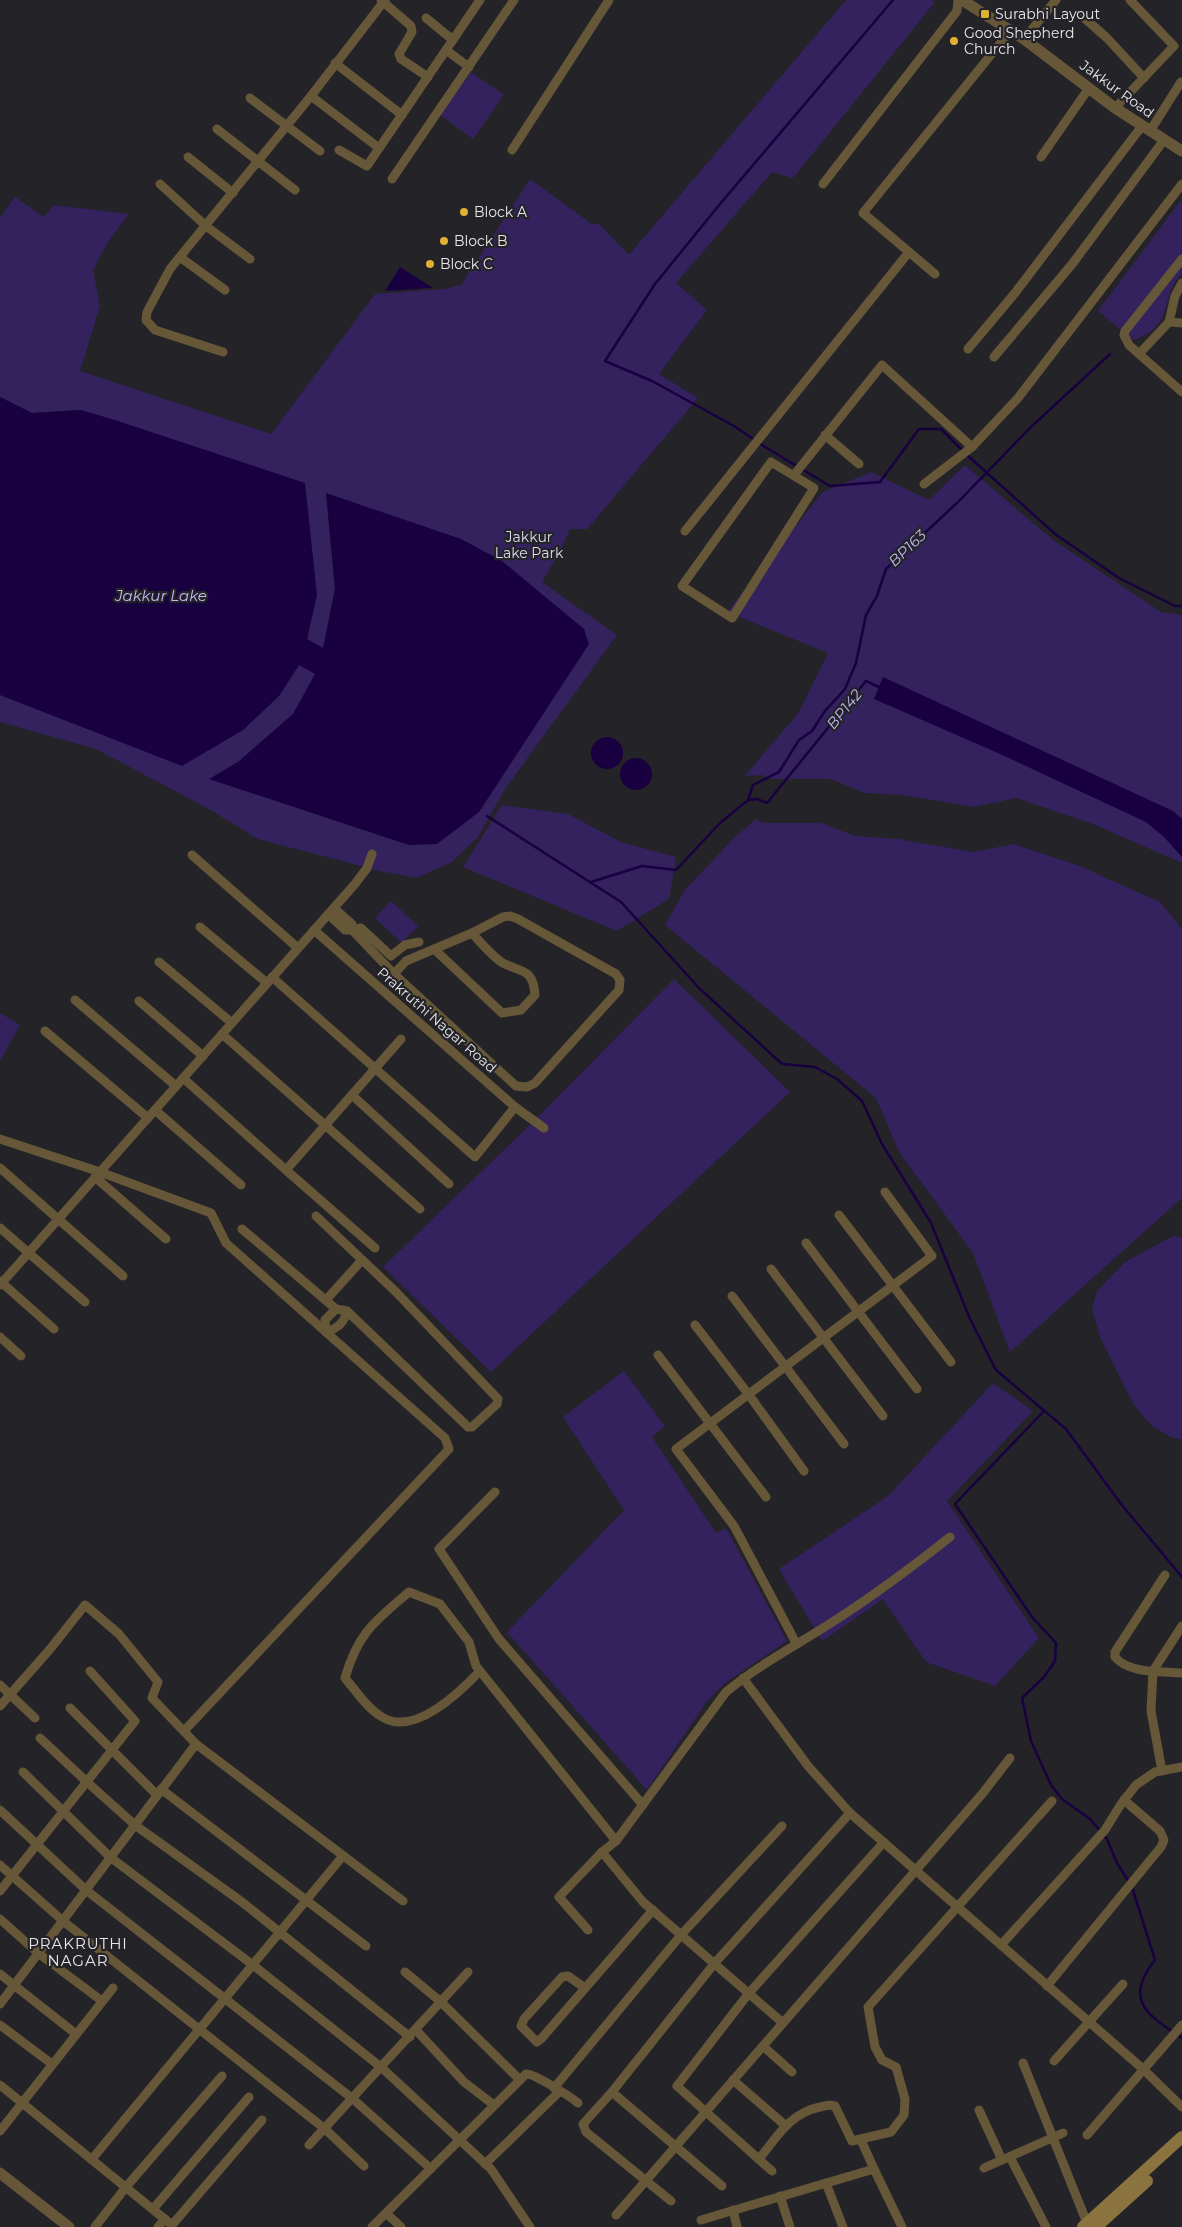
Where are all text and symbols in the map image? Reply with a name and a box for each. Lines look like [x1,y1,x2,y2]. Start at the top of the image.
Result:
place label: Surabhi Layout [995,5,1101,23]
marker: Surabhi Layout [979,8,991,20]
place label: Good Shepherd Church [964,24,1074,58]
marker: Good Shepherd Church [948,35,960,47]
street label: Jakkur Road [1076,56,1158,122]
place label: Block A [474,203,528,221]
marker: Block A [458,206,470,218]
place label: Block B [454,232,507,250]
marker: Block B [438,235,450,247]
place label: Block C [440,255,493,273]
marker: Block C [424,258,436,270]
water label: BP163 [884,525,930,570]
park label: Jakkur Lake Park [495,528,564,562]
water label: Jakkur Lake [114,586,207,605]
water label: BP142 [822,685,866,733]
street label: Prakruthi Nagar Road [374,963,500,1077]
district label: PRAKRUTHI NAGAR [28,1934,128,1970]

